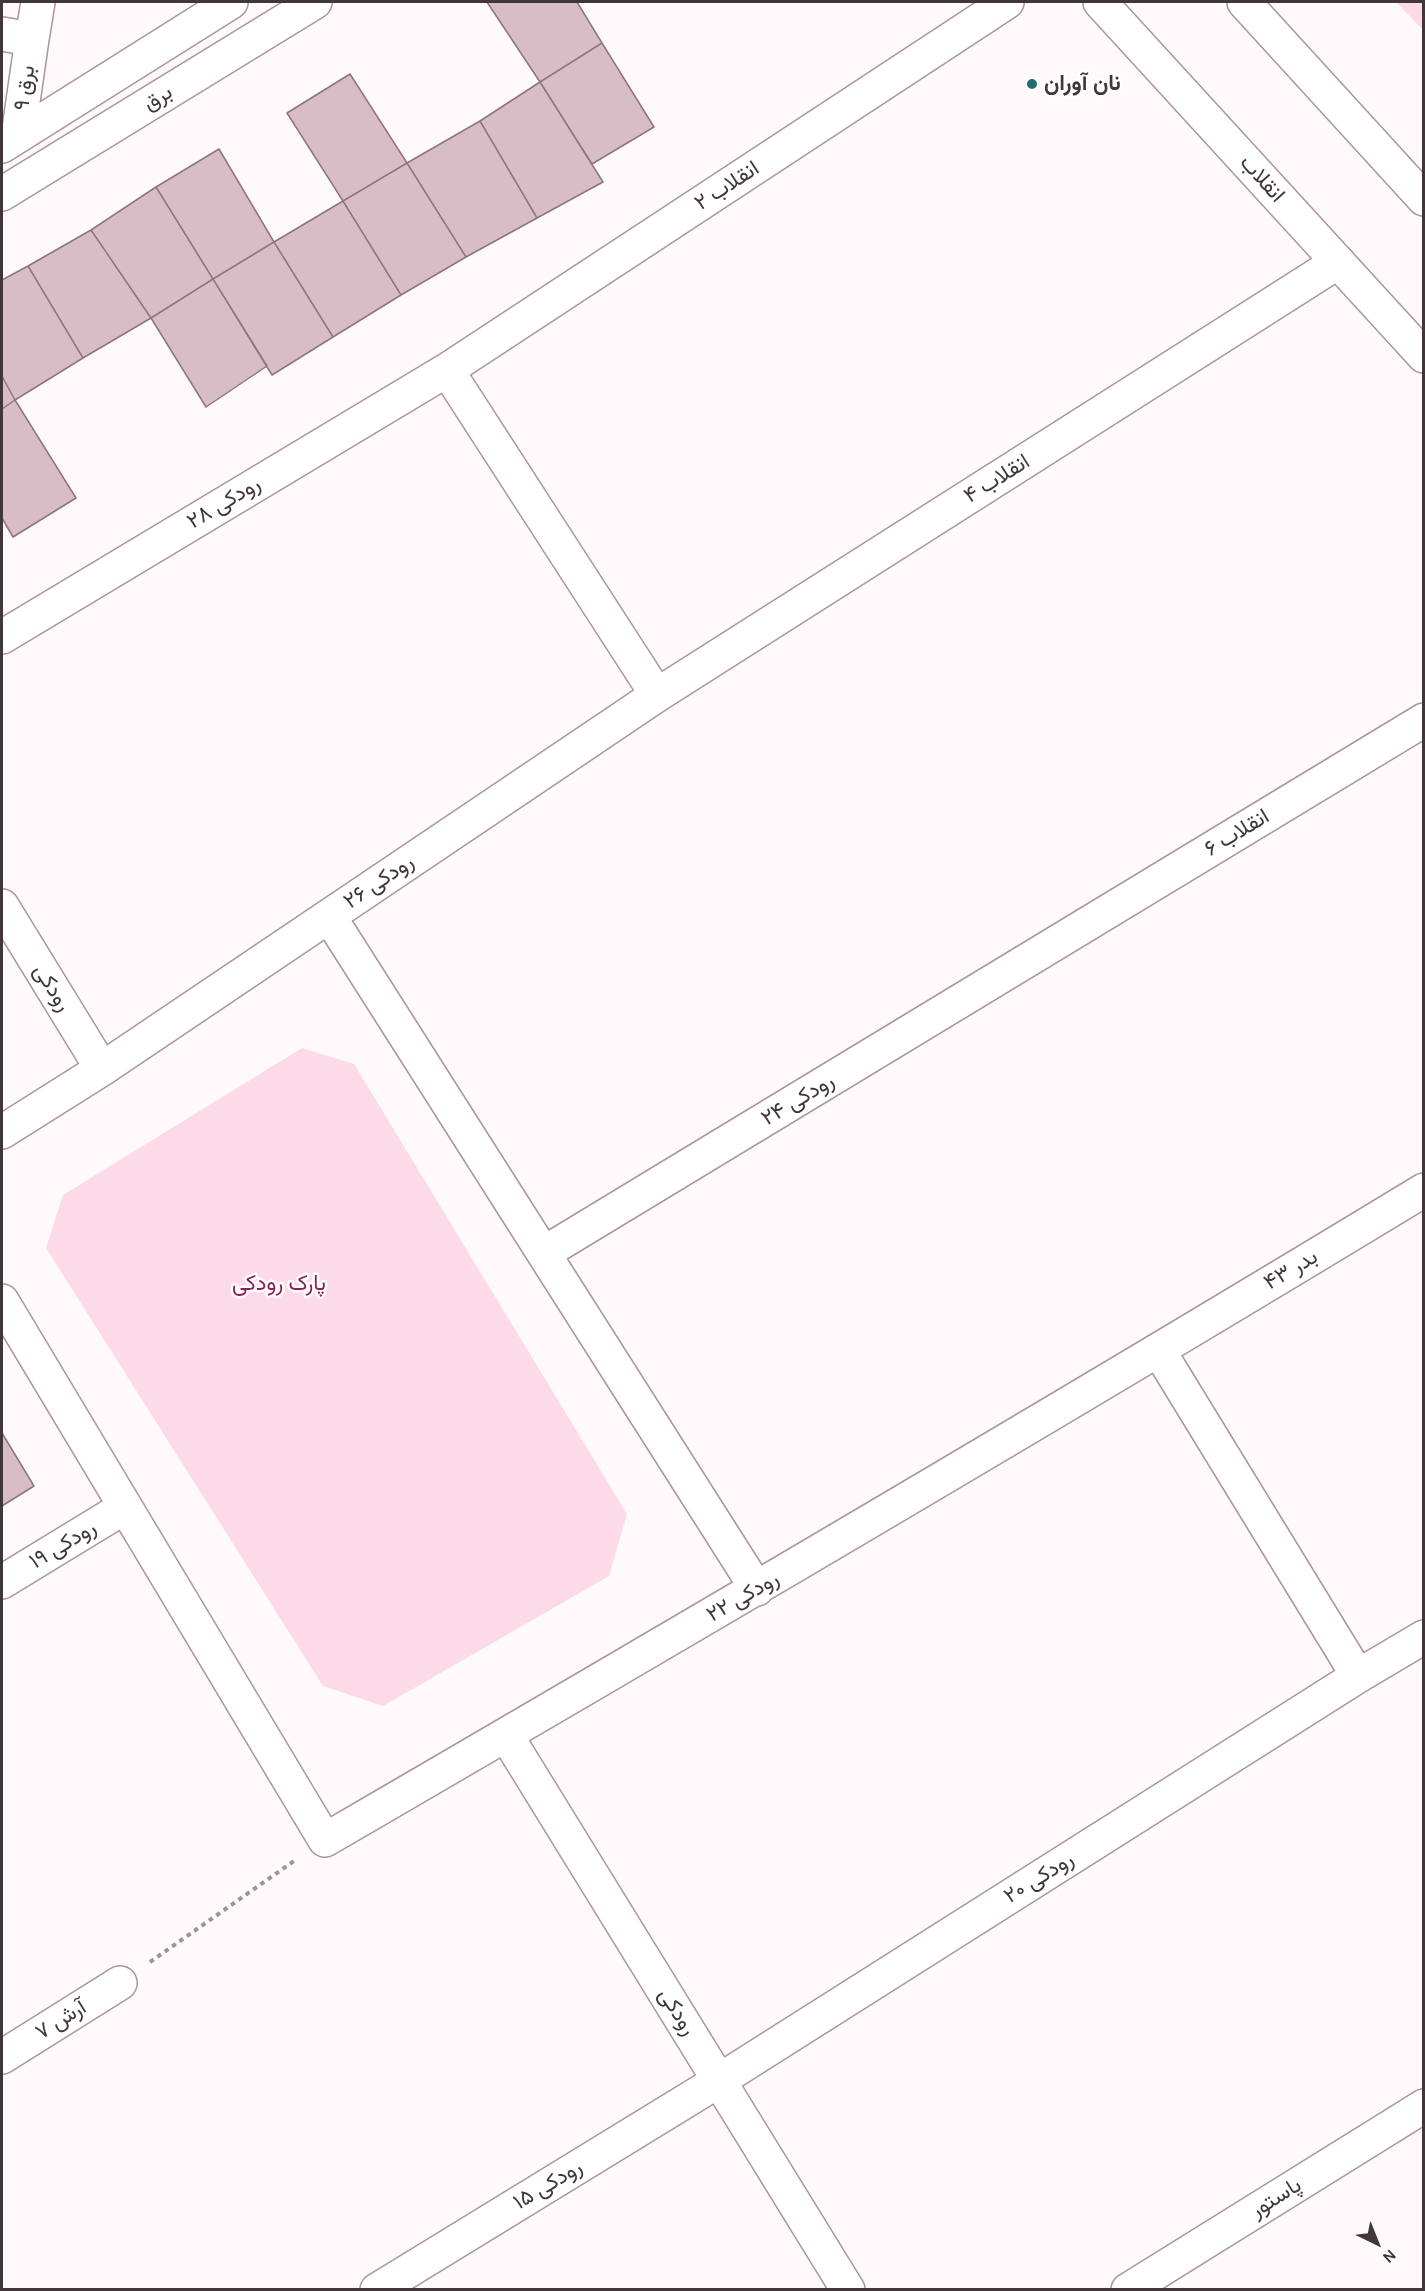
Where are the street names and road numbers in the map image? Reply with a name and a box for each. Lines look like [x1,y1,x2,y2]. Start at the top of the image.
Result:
street label: برق ۹ [9,64,41,112]
street label: برق [138,79,178,117]
street label: انقلاب [1234,150,1290,208]
street label: انقلاب ۲ [690,155,764,217]
street label: انقلاب ۴ [959,449,1035,509]
street label: رودکی ۲۸ [182,471,266,535]
street label: انقلاب ۶ [1200,803,1274,863]
street label: رودکی ۲۶ [339,849,419,915]
street label: رودکی [27,959,77,1017]
street label: رودکی ۲۴ [757,1068,839,1132]
street label: بدر ۴۳ [1259,1244,1323,1296]
street label: رودکی ۱۹ [25,1515,101,1575]
street label: رودکی ۲۲ [702,1566,784,1628]
street label: رودکی ۲۰ [999,1846,1079,1910]
street label: رودکی [652,1983,702,2041]
street label: آرش ۷ [31,1994,91,2046]
street label: رودکی ۱۵ [509,2154,587,2216]
street label: پاستور [1246,2172,1306,2224]

